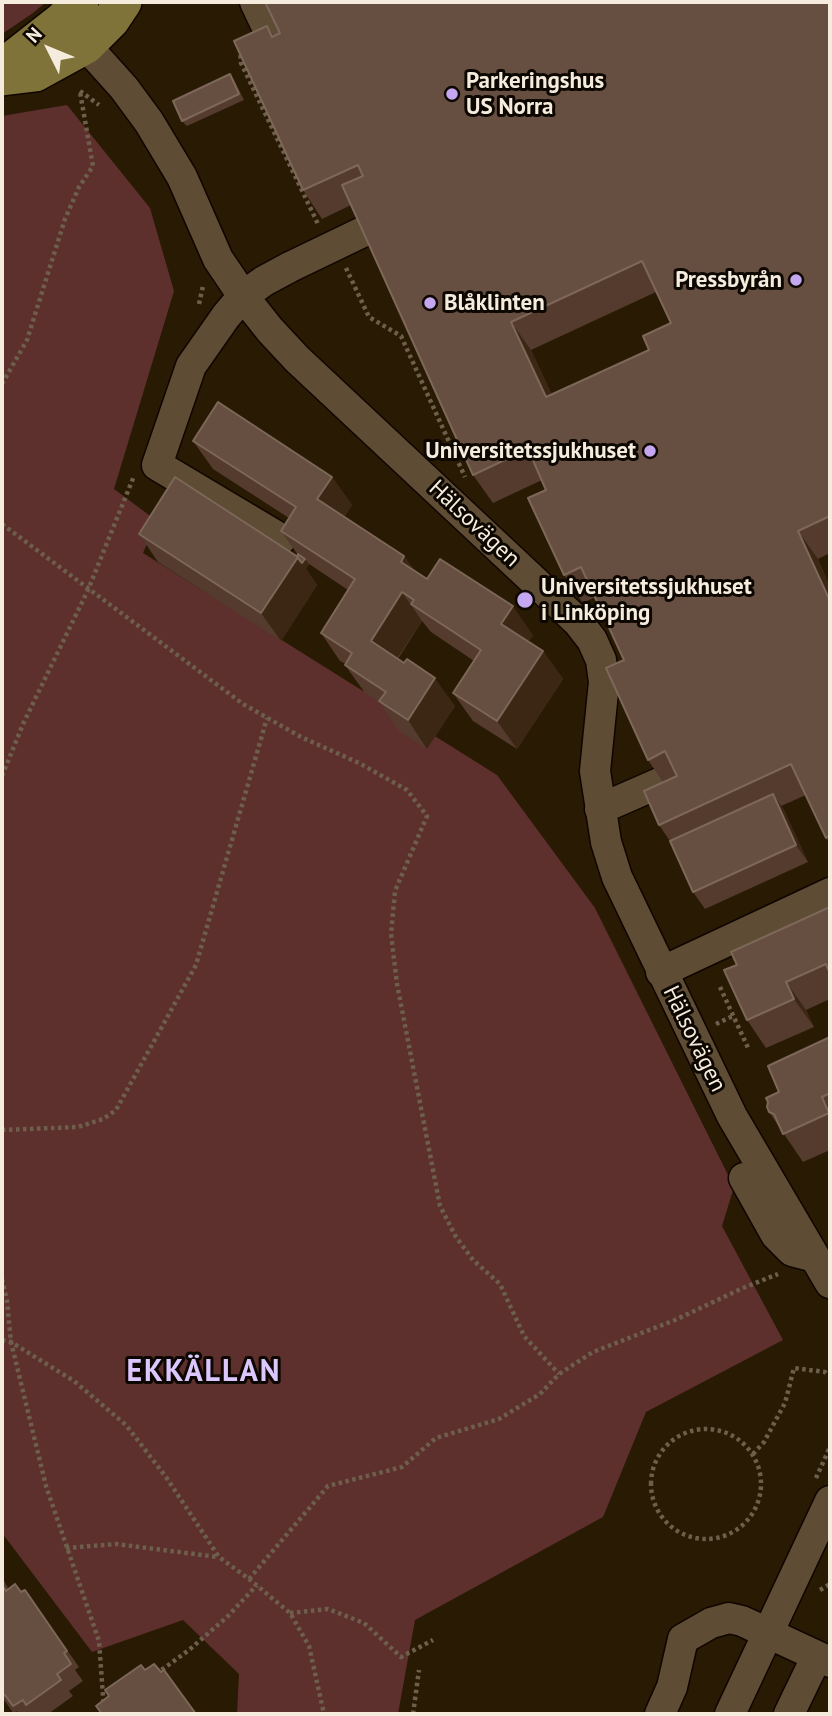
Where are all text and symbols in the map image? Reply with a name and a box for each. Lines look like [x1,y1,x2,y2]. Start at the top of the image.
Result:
north arrow [14,14,84,84]
text: N [21,22,47,47]
place label: Parkeringshus US Norra [466,67,604,121]
marker: Parkeringshus US Norra [444,86,460,102]
place label: Pressbyrån [675,266,782,294]
marker: Pressbyrån [788,272,804,288]
place label: Blåklinten [444,289,545,317]
marker: Blåklinten [422,295,438,311]
place label: Universitetssjukhuset [425,437,636,465]
marker: Universitetssjukhuset [642,443,658,459]
street label: Hälsovägen [423,475,525,573]
place label: Universitetssjukhuset i Linköping [541,573,752,627]
marker: Universitetssjukhuset i Linköping [515,590,535,610]
street label: Hälsovägen [657,982,731,1096]
district label: EKKÄLLAN [127,1354,281,1390]

